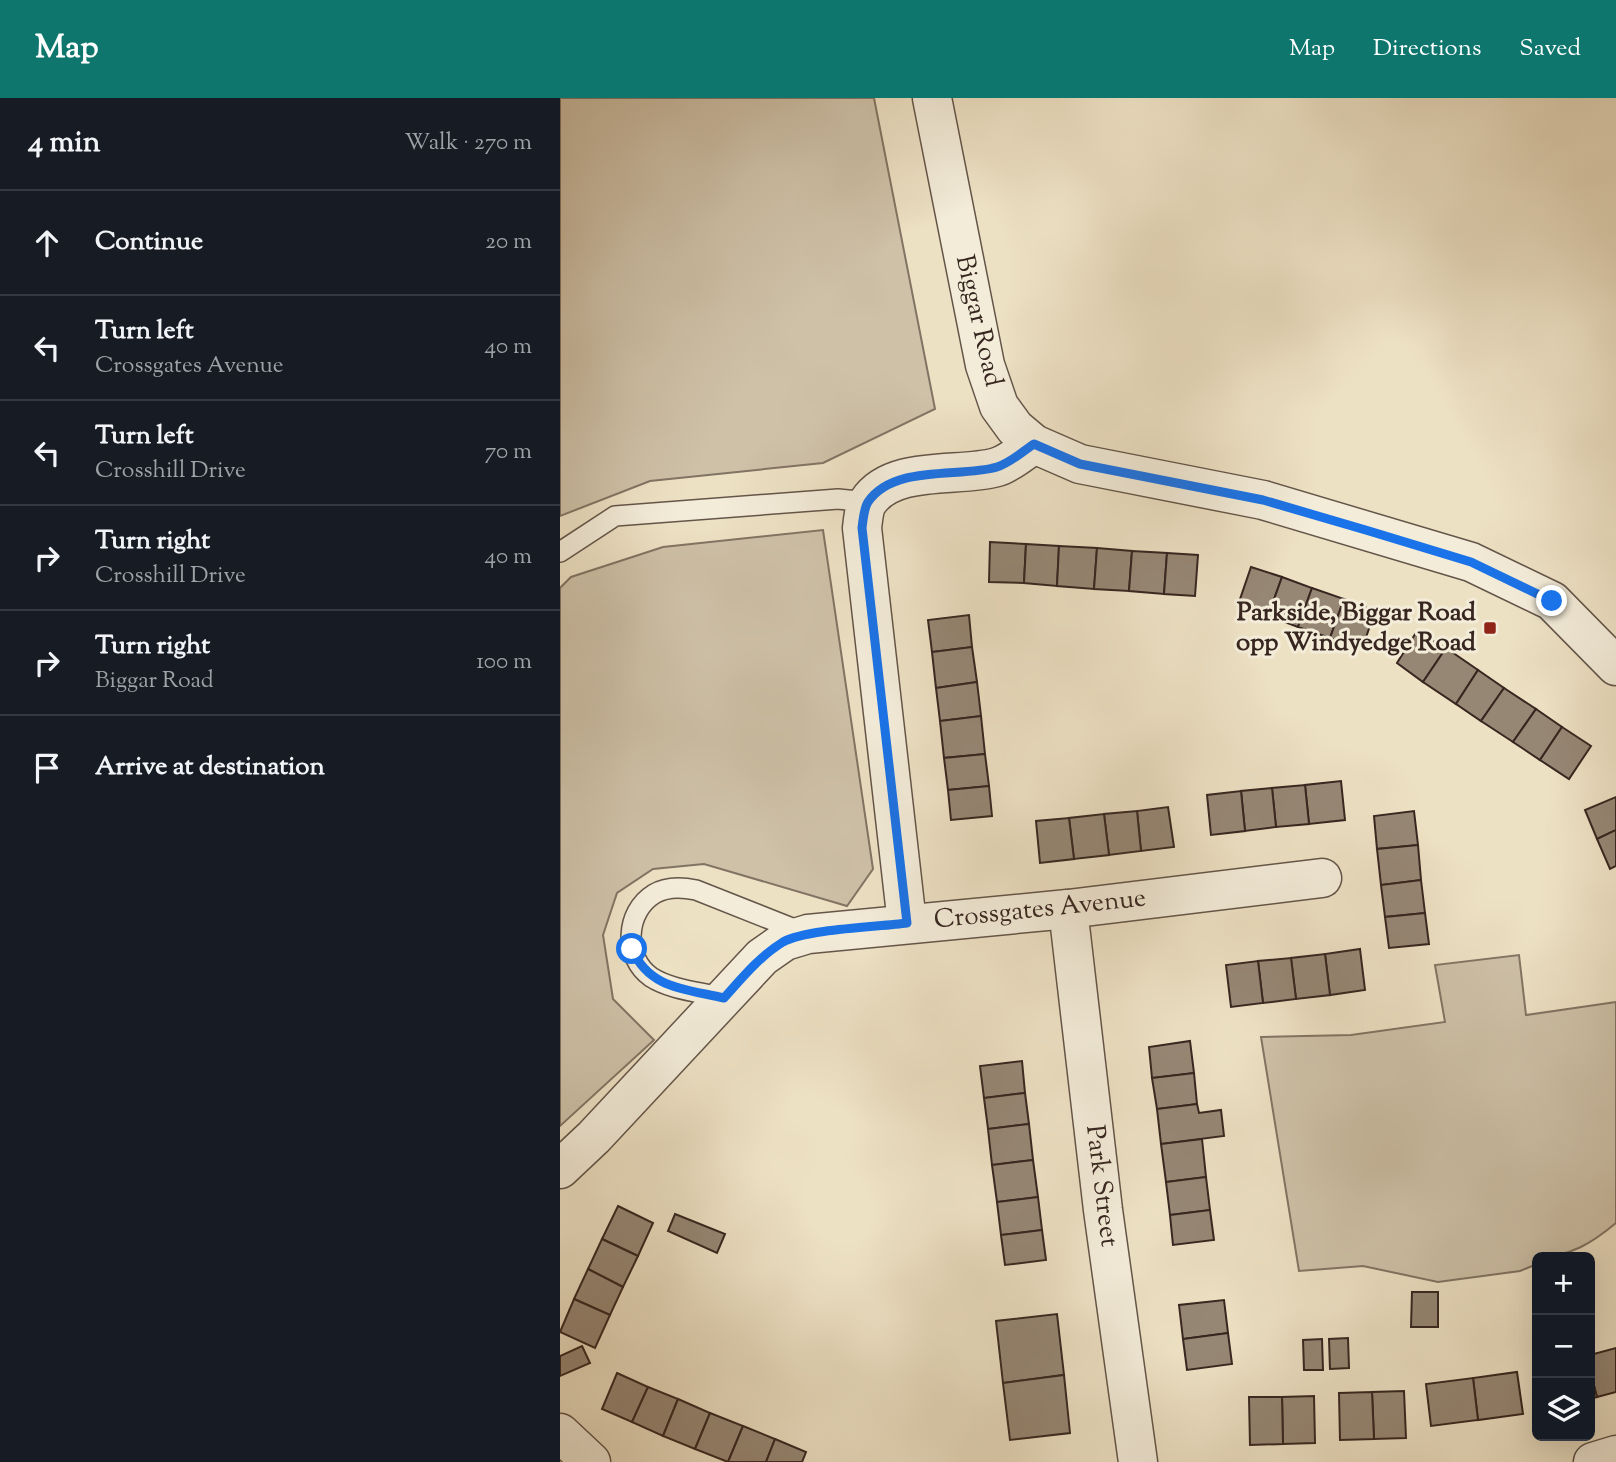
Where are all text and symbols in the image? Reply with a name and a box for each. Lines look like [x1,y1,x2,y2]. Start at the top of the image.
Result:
text: Map [35,25,99,73]
text: Map [1289,32,1335,66]
text: Directions [1373,32,1481,66]
text: Saved [1519,32,1581,66]
text: 4 min [28,122,101,165]
text: Walk · 270 m [404,127,532,160]
icon: ahead [28,224,66,262]
text: Continue [95,224,203,261]
text: 20 m [485,226,532,259]
street label: Biggar Road [945,251,1011,391]
text: Turn left [95,313,194,350]
icon: left [28,329,66,367]
text: 40 m [485,331,532,364]
text: Crossgates Avenue [95,350,283,383]
text: Turn left [95,418,194,455]
icon: left [28,434,66,472]
text: 70 m [485,436,532,469]
text: Crosshill Drive [95,455,246,488]
text: Turn right [95,523,210,560]
icon: right [28,539,66,577]
text: 40 m [485,541,532,574]
text: Crosshill Drive [95,560,246,593]
route end [1536,585,1567,616]
place label: Parkside, Biggar Road opp Windyedge Road [1236,595,1476,662]
marker: Parkside, Biggar Road opp Windyedge Road [1482,620,1498,636]
text: Turn right [95,628,210,665]
icon: right [28,644,66,682]
text: 100 m [476,646,532,679]
text: Biggar Road [95,665,214,698]
icon: arrive [28,749,66,787]
text: Arrive at destination [95,749,325,786]
street label: Crossgates Avenue [932,880,1148,940]
route start [616,933,647,964]
street label: Park Street [1075,1123,1127,1249]
map controls [1532,1252,1595,1441]
button: + [1532,1252,1595,1315]
button: − [1532,1315,1595,1378]
button: layers [1532,1378,1595,1441]

